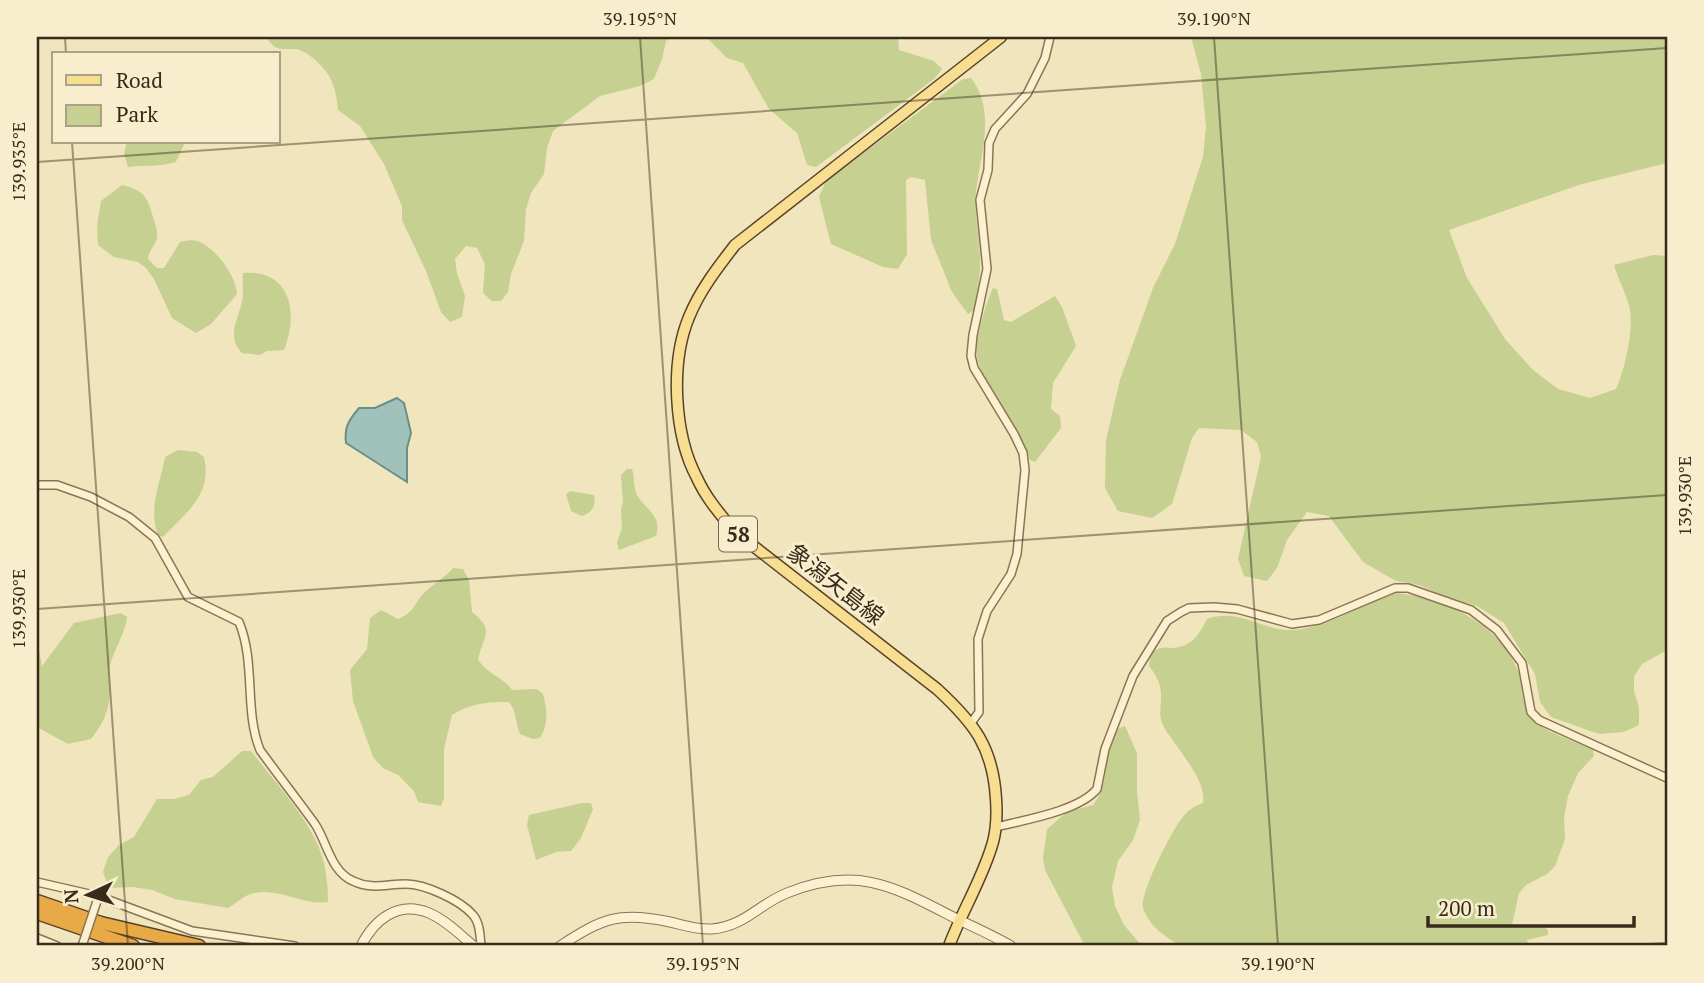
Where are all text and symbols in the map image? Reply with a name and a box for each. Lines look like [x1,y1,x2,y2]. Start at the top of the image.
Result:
text: 39.195°N [603,6,677,30]
text: 39.190°N [1177,6,1251,30]
legend [52,52,280,144]
text: Road [116,66,163,94]
text: Park [116,100,158,128]
text: 139.935°E [6,122,30,202]
text: 139.930°E [1672,456,1696,536]
road number: 58 [719,516,757,552]
street label: 象潟矢島線 [781,536,891,632]
text: 139.930°E [6,569,30,649]
north arrow [52,860,122,930]
scale bar [1428,885,1634,929]
text: N [58,888,84,904]
text: 200 m [1438,894,1495,922]
text: 39.200°N [91,951,165,975]
text: 39.195°N [666,951,740,975]
text: 39.190°N [1241,951,1315,975]

